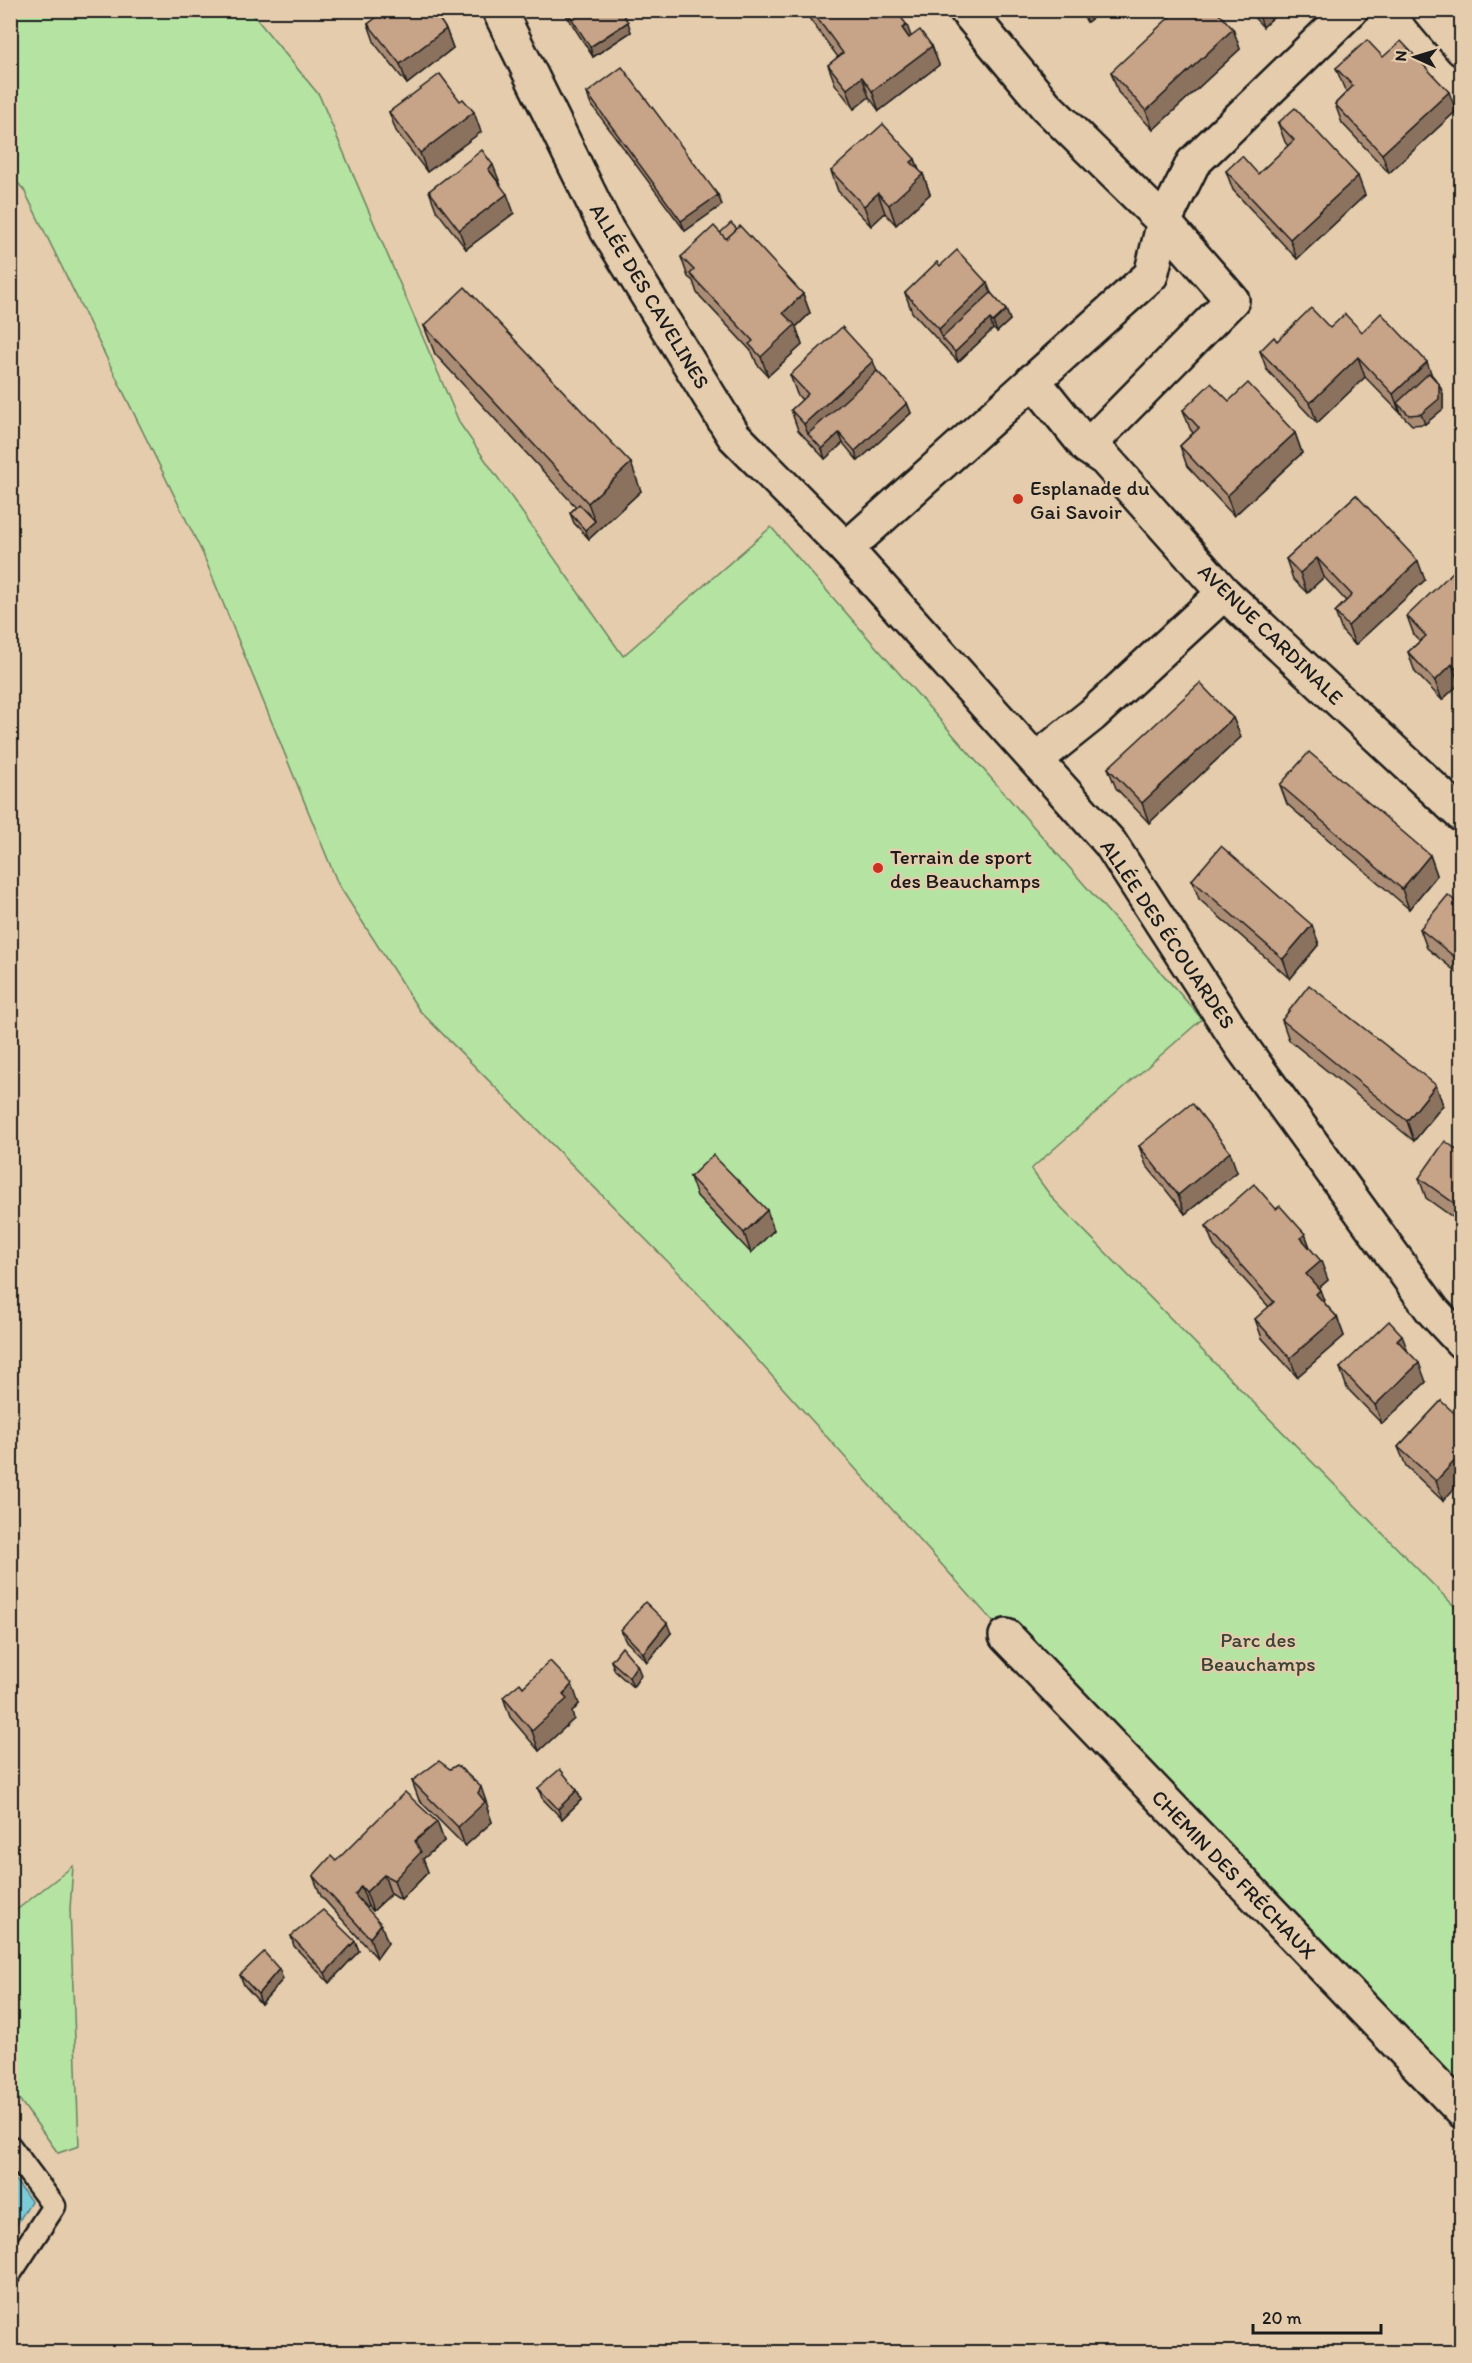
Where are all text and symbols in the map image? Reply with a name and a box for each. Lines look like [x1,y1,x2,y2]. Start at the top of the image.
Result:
north arrow [1385,27,1445,87]
text: N [1391,50,1410,62]
street label: ALLÉE DES CAVELINES [585,199,715,393]
place label: Esplanade du Gai Savoir [1030,475,1150,524]
marker: Esplanade du Gai Savoir [1011,492,1025,506]
street label: AVENUE CARDINALE [1193,558,1349,710]
street label: ALLÉE DES ÉCOUARDES [1095,835,1241,1033]
place label: Terrain de sport des Beauchamps [890,844,1040,893]
marker: Terrain de sport des Beauchamps [871,861,885,875]
park label: Parc des Beauchamps [1200,1627,1316,1676]
street label: CHEMIN DES FRÉCHAUX [1147,1784,1321,1964]
scale bar [1253,2297,1380,2335]
text: 20 m [1262,2307,1302,2329]

